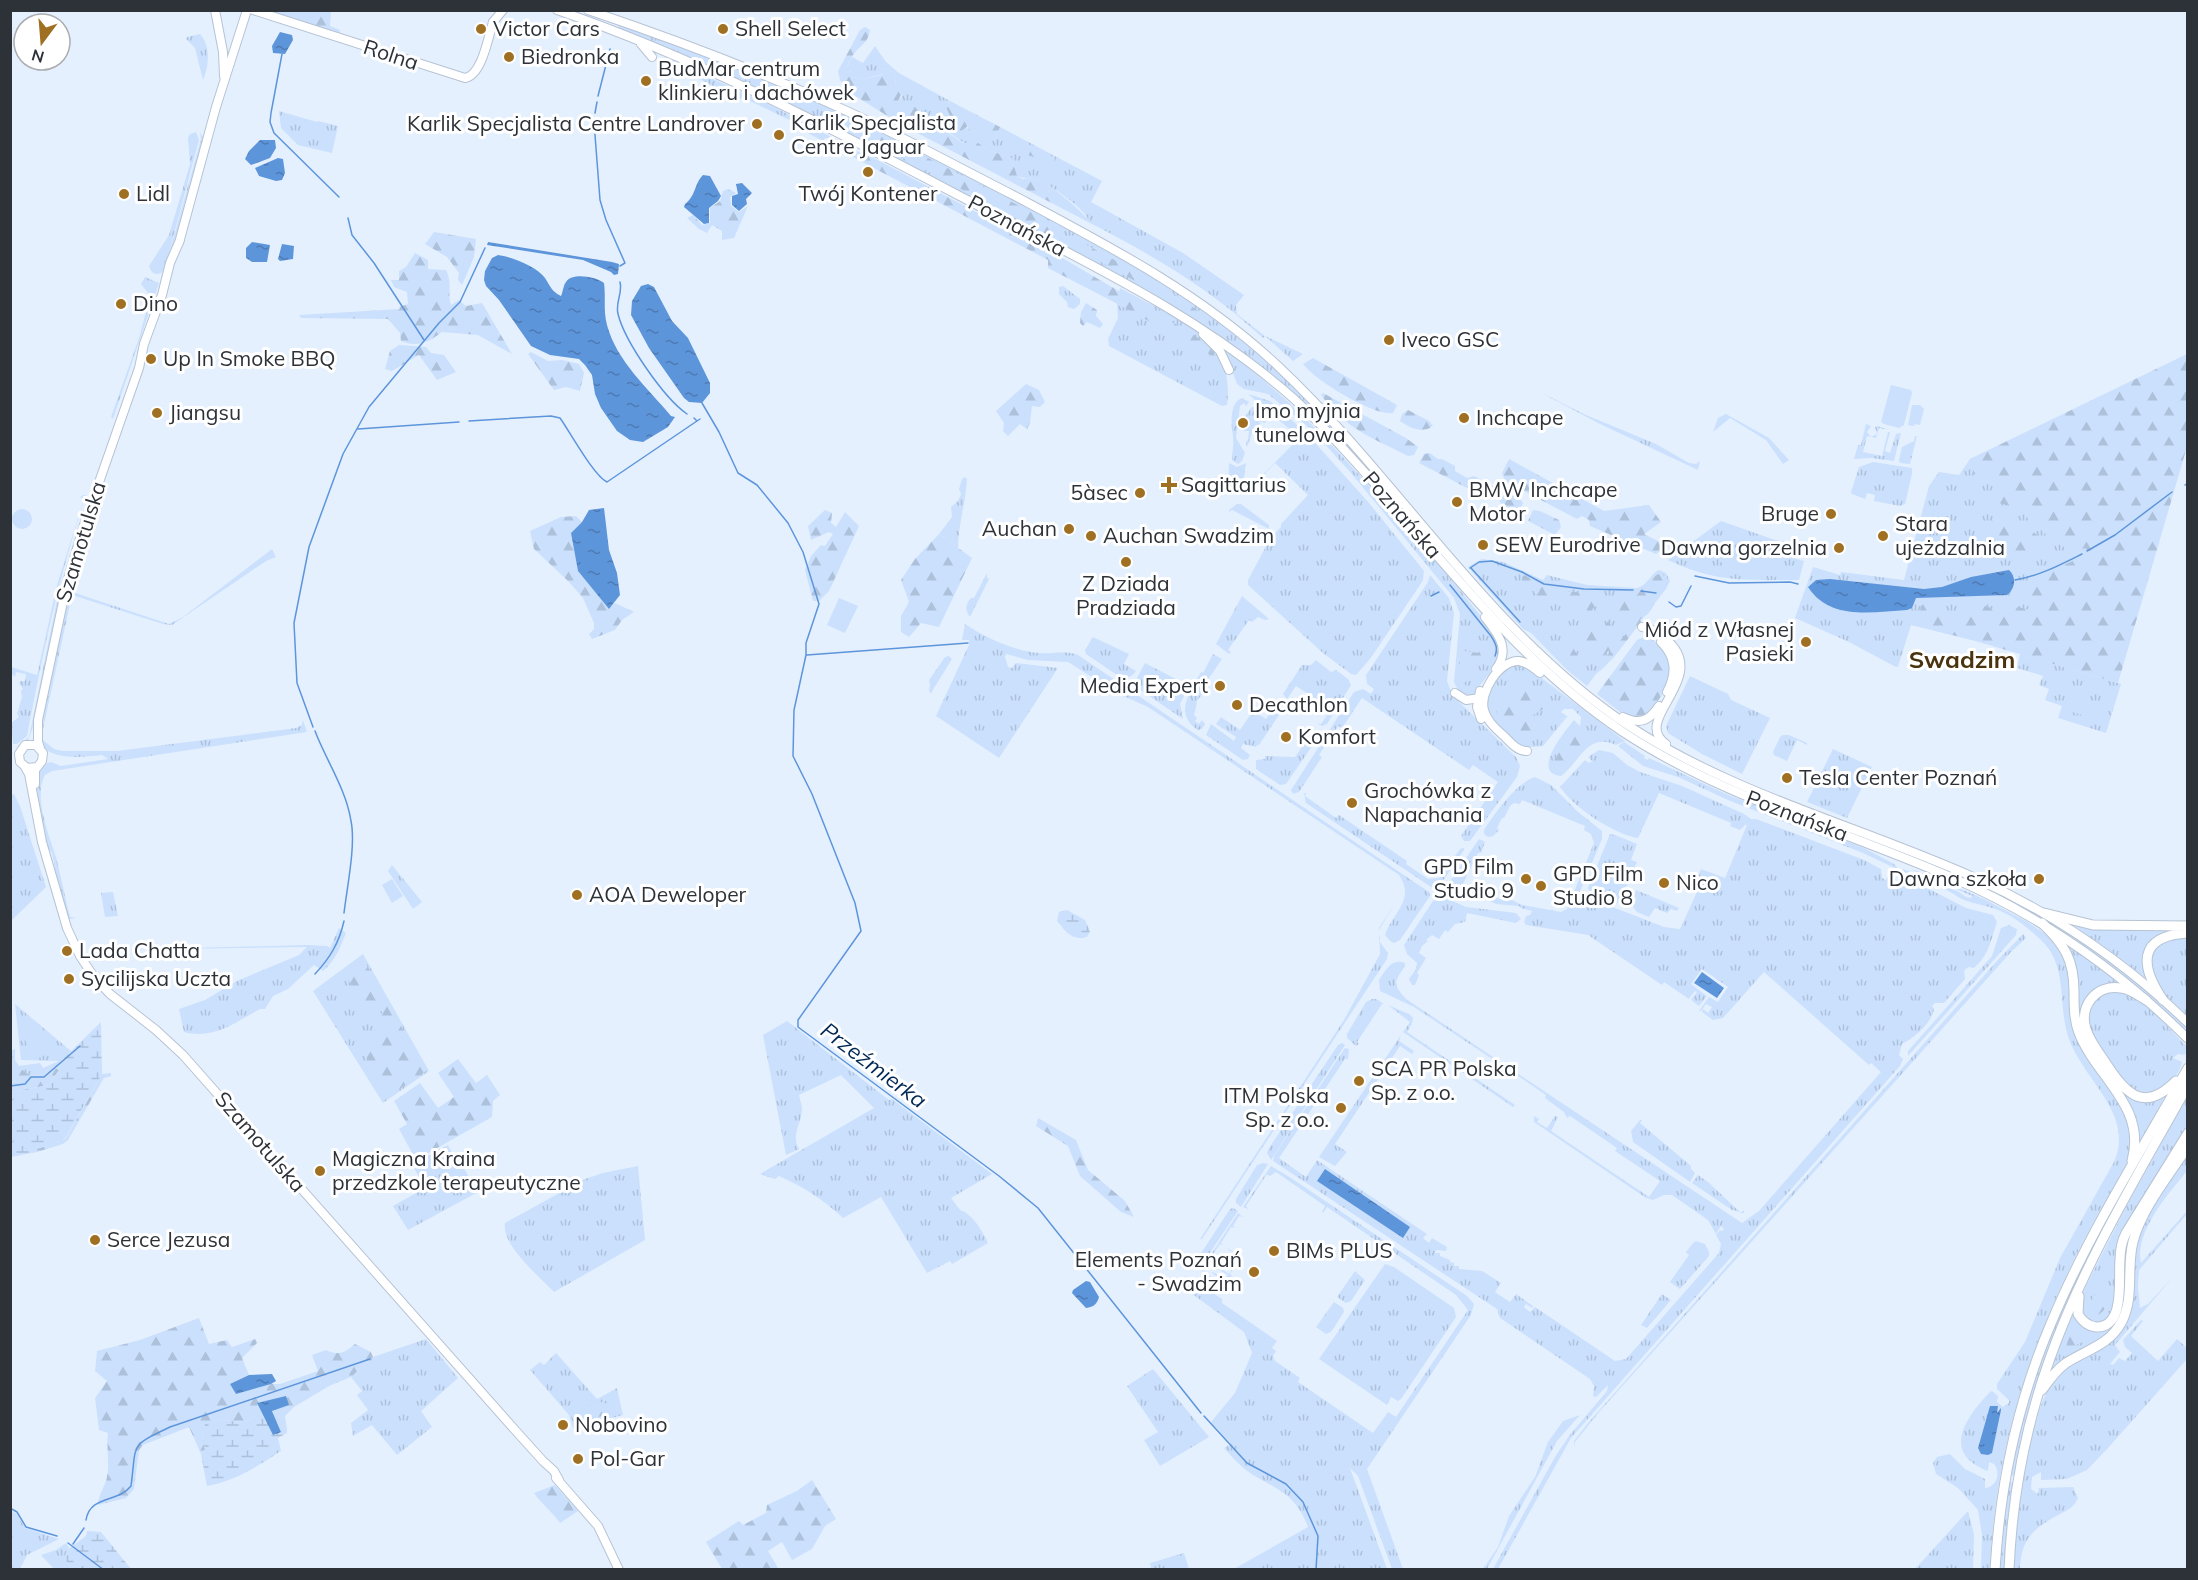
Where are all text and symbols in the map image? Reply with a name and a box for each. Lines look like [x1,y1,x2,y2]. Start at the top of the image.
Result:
north arrow [12,12,72,72]
place label: Victor Cars [493,15,600,41]
place label: Shell Select [735,15,846,41]
marker: Victor Cars [474,22,488,36]
marker: Shell Select [716,22,730,36]
street label: Rolna [361,33,422,75]
place label: Biedronka [521,43,619,69]
text: N [29,45,46,68]
marker: Biedronka [502,50,516,64]
place label: BudMar centrum klinkieru i dachówek [658,55,854,105]
marker: BudMar centrum klinkieru i dachówek [639,74,653,88]
place label: Karlik Specjalista Centre Jaguar [791,109,956,159]
place label: Karlik Specjalista Centre Landrover [407,110,745,136]
marker: Karlik Specjalista Centre Landrover [750,117,764,131]
marker: Karlik Specjalista Centre Jaguar [772,128,786,142]
marker: Twój Kontener [861,165,875,179]
place label: Lidl [136,180,170,206]
place label: Twój Kontener [798,180,938,206]
marker: Lidl [117,187,131,201]
street label: Poznańska [964,189,1071,262]
place label: Dino [133,290,178,316]
marker: Dino [114,297,128,311]
place label: Iveco GSC [1401,326,1499,352]
marker: Iveco GSC [1382,333,1396,347]
place label: Up In Smoke BBQ [163,345,335,371]
marker: Up In Smoke BBQ [144,352,158,366]
place label: Imo myjnia tunelowa [1255,397,1361,447]
place label: Jiangsu [169,399,241,425]
place label: Inchcape [1476,404,1563,430]
marker: Jiangsu [150,406,164,420]
marker: Inchcape [1457,411,1471,425]
marker: Imo myjnia tunelowa [1236,416,1250,430]
street label: Poznańska [1358,465,1448,563]
place label: Sagittarius [1181,471,1287,497]
place label: BMW Inchcape Motor [1469,476,1618,526]
street label: Szamotulska [49,478,111,605]
marker: Sagittarius [1162,478,1176,492]
place label: 5àsec [1071,479,1128,505]
marker: 5àsec [1133,486,1147,500]
marker: BMW Inchcape Motor [1450,495,1464,509]
place label: Bruge [1761,500,1819,526]
marker: Bruge [1824,507,1838,521]
place label: Stara ujeżdzalnia [1895,510,2005,560]
place label: Auchan [982,515,1057,541]
marker: Auchan [1062,522,1076,536]
place label: Auchan Swadzim [1103,522,1274,548]
marker: Auchan Swadzim [1084,529,1098,543]
marker: Stara ujeżdzalnia [1876,529,1890,543]
place label: SEW Eurodrive [1495,531,1641,557]
place label: Dawna gorzelnia [1661,534,1827,560]
marker: SEW Eurodrive [1476,538,1490,552]
marker: Dawna gorzelnia [1832,541,1846,555]
marker: Z Dziada Pradziada [1119,555,1133,569]
place label: Z Dziada Pradziada [1076,570,1176,620]
place label: Miód z Własnej Pasieki [1644,616,1794,666]
marker: Miód z Własnej Pasieki [1799,635,1813,649]
district label: Swadzim [1909,644,2015,674]
place label: Media Expert [1080,672,1208,698]
marker: Media Expert [1213,679,1227,693]
place label: Decathlon [1249,691,1348,717]
marker: Decathlon [1230,698,1244,712]
place label: Komfort [1298,723,1376,749]
marker: Komfort [1279,730,1293,744]
place label: Tesla Center Poznań [1799,764,1997,790]
marker: Tesla Center Poznań [1780,771,1794,785]
place label: Grochówka z Napachania [1364,777,1491,827]
street label: Poznańska [1743,784,1852,846]
marker: Grochówka z Napachania [1345,796,1359,810]
place label: GPD Film Studio 9 [1424,853,1514,903]
place label: GPD Film Studio 8 [1553,860,1643,910]
place label: Dawna szkoła [1889,865,2027,891]
place label: Nico [1676,869,1719,895]
marker: GPD Film Studio 9 [1519,872,1533,886]
marker: Dawna szkoła [2032,872,2046,886]
marker: Nico [1657,876,1671,890]
marker: GPD Film Studio 8 [1534,879,1548,893]
place label: AOA Deweloper [589,881,747,907]
marker: AOA Deweloper [570,888,584,902]
place label: Lada Chatta [79,937,200,963]
marker: Lada Chatta [60,944,74,958]
place label: Sycilijska Uczta [81,965,231,991]
marker: Sycilijska Uczta [62,972,76,986]
water label: Przeźmierka [815,1016,933,1114]
place label: SCA PR Polska Sp. z o.o. [1371,1055,1517,1105]
marker: SCA PR Polska Sp. z o.o. [1352,1074,1366,1088]
place label: ITM Polska Sp. z o.o. [1223,1082,1329,1132]
street label: Szamotulska [210,1086,312,1197]
marker: ITM Polska Sp. z o.o. [1334,1101,1348,1115]
place label: Magiczna Kraina przedzkole terapeutyczne [332,1145,581,1195]
marker: Magiczna Kraina przedzkole terapeutyczne [313,1164,327,1178]
place label: Serce Jezusa [107,1226,230,1252]
marker: Serce Jezusa [88,1233,102,1247]
place label: BIMs PLUS [1286,1237,1393,1263]
marker: BIMs PLUS [1267,1244,1281,1258]
place label: Elements Poznań - Swadzim [1075,1246,1242,1296]
marker: Elements Poznań - Swadzim [1247,1265,1261,1279]
place label: Nobovino [575,1411,668,1437]
marker: Nobovino [556,1418,570,1432]
place label: Pol-Gar [590,1445,665,1471]
marker: Pol-Gar [571,1452,585,1466]

